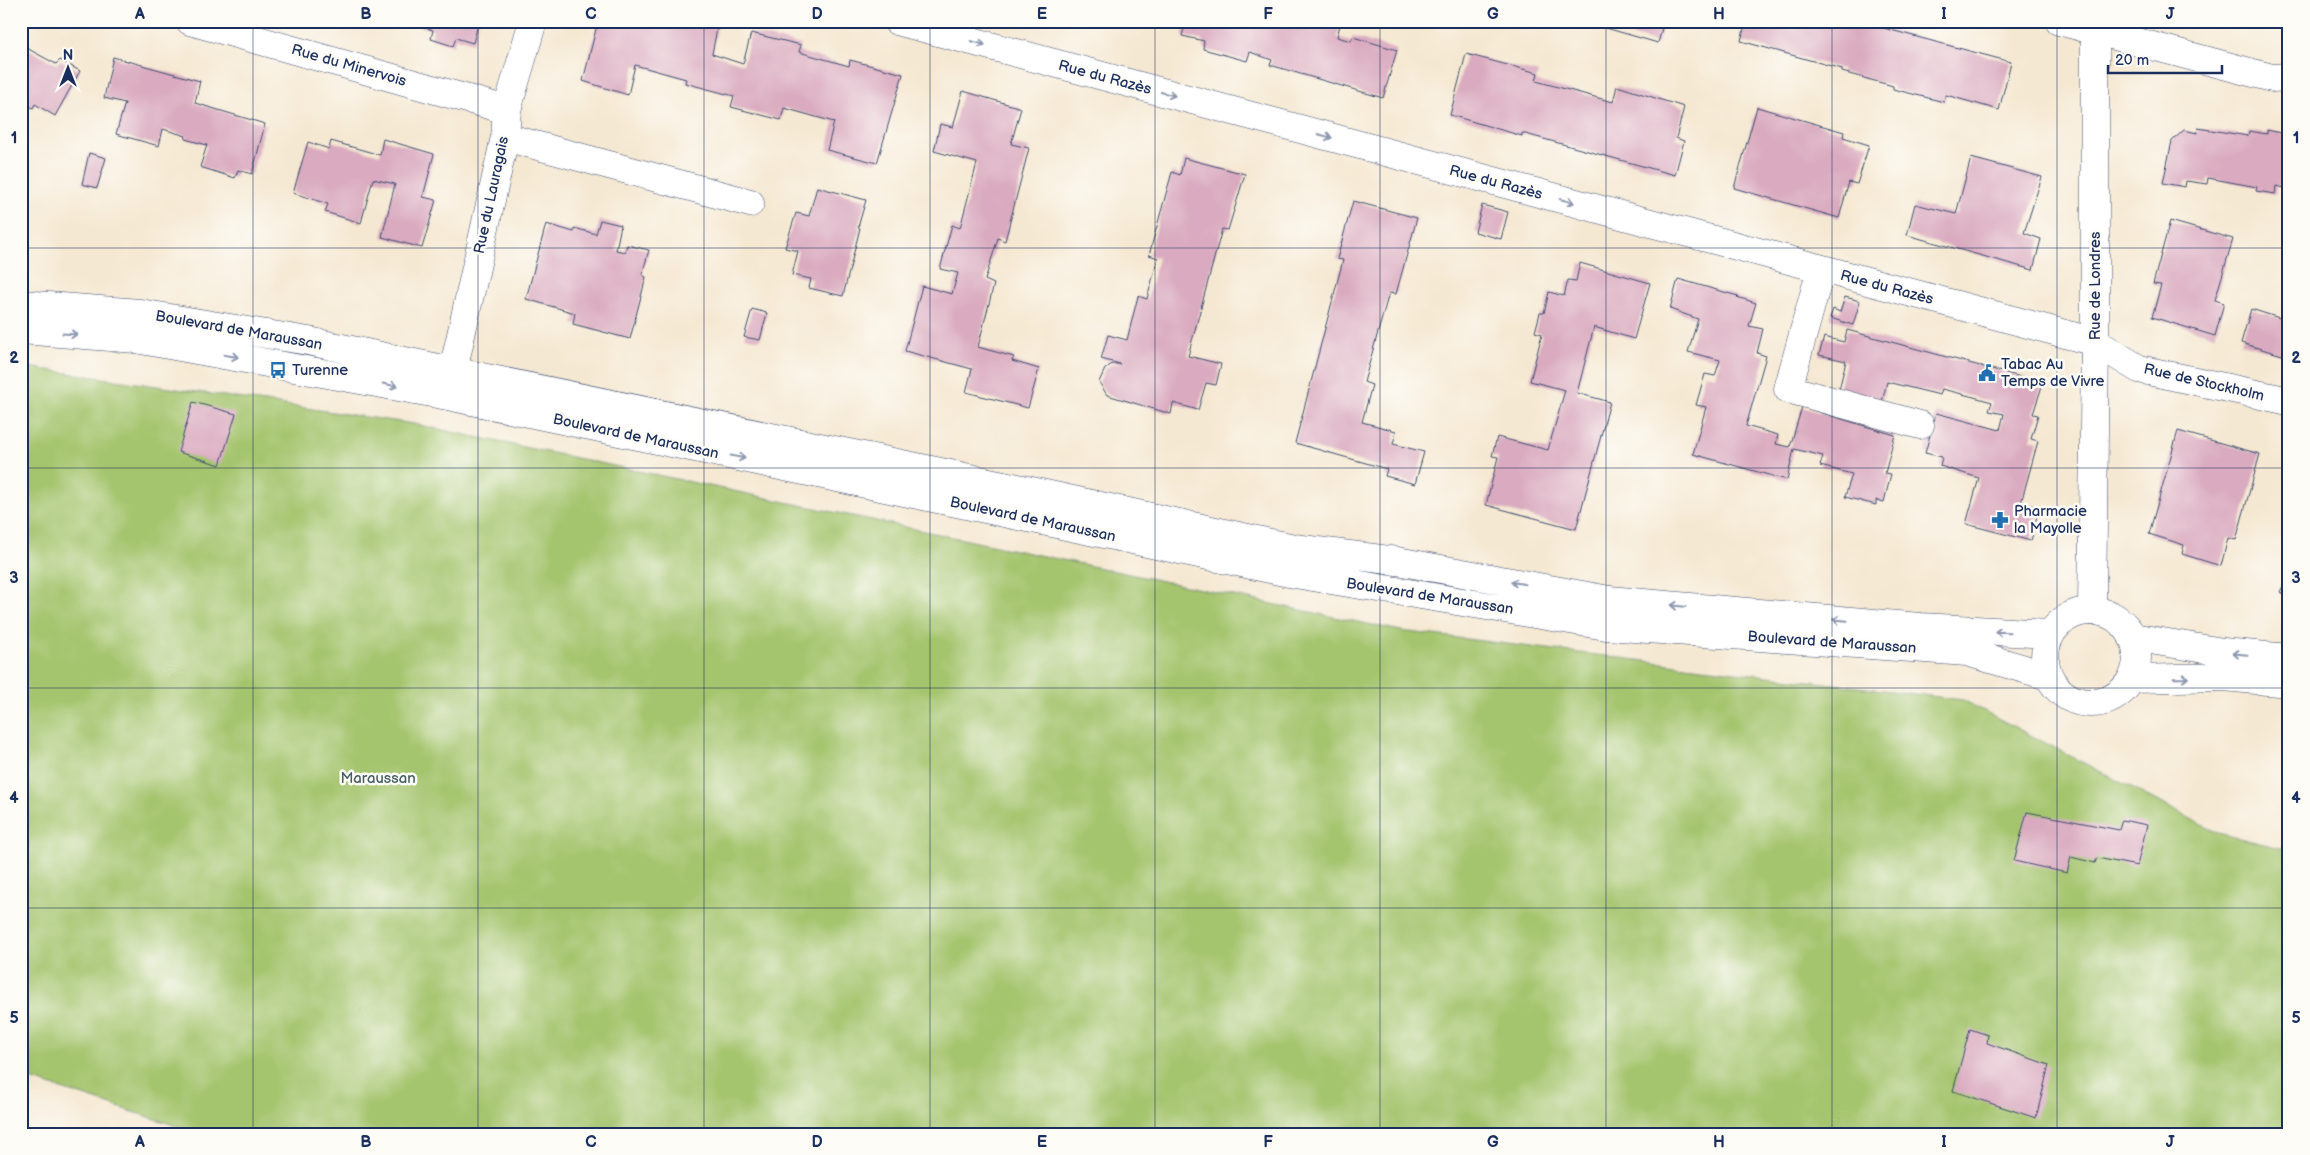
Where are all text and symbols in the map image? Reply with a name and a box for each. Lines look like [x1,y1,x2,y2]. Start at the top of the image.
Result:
text: A [134,5,145,24]
text: B [360,5,372,24]
text: C [585,5,597,24]
text: D [811,5,823,24]
text: E [1037,5,1047,24]
text: F [1263,5,1273,24]
text: G [1487,5,1499,24]
text: H [1713,5,1725,24]
text: I [1941,5,1947,24]
text: J [2166,5,2175,24]
one-way arrow [969,39,985,48]
street label: Rue du Minervois [289,40,409,91]
north arrow [42,42,92,92]
scale bar [2108,42,2221,74]
text: N [63,47,73,64]
text: 20 m [2115,51,2149,70]
street label: Rue du Razès [1056,56,1154,99]
one-way arrow [1160,90,1176,99]
text: 1 [11,129,17,148]
text: 1 [2293,129,2299,148]
one-way arrow [1317,132,1333,141]
street label: Rue du Lauragais [470,134,513,256]
street label: Rue du Razès [1447,161,1545,204]
one-way arrow [1558,197,1574,206]
street label: Rue de Londres [2086,231,2105,340]
street label: Rue du Razès [1838,266,1936,309]
street label: Boulevard de Maraussan [154,306,324,355]
one-way arrow [62,329,78,338]
text: 2 [9,349,19,368]
text: 2 [2291,349,2301,368]
one-way arrow [222,351,238,361]
place label: Tabac Au Temps de Vivre [2001,355,2105,391]
street label: Rue de Stockholm [2142,359,2266,406]
bus stop icon: Turenne [268,360,288,380]
place label: Turenne [292,361,348,380]
public building icon: Tabac Au Temps de Vivre [1977,363,1997,383]
one-way arrow [382,381,398,391]
street label: Boulevard de Maraussan [551,410,721,463]
one-way arrow [730,453,746,462]
street label: Boulevard de Maraussan [948,493,1118,546]
place label: Pharmacie la Mayolle [2014,502,2087,538]
pharmacy icon: Pharmacie la Mayolle [1990,510,2010,530]
text: 3 [9,569,19,588]
text: 3 [2291,569,2301,588]
street label: Boulevard de Maraussan [1345,574,1515,619]
one-way arrow [1510,578,1526,587]
one-way arrow [1671,601,1687,610]
one-way arrow [1832,615,1848,625]
street label: Boulevard de Maraussan [1747,627,1917,658]
one-way arrow [1994,627,2010,637]
one-way arrow [2232,649,2248,658]
one-way arrow [2172,673,2188,683]
park label: Maraussan [340,769,416,788]
text: 4 [9,789,19,808]
text: 4 [2291,789,2301,808]
text: 5 [9,1009,19,1028]
text: 5 [2291,1009,2301,1028]
text: A [134,1133,145,1152]
text: B [360,1133,372,1152]
text: C [585,1133,597,1152]
text: D [811,1133,823,1152]
text: E [1037,1133,1047,1152]
text: F [1263,1133,1273,1152]
text: G [1487,1133,1499,1152]
text: H [1713,1133,1725,1152]
text: I [1941,1133,1947,1152]
text: J [2166,1133,2175,1152]

